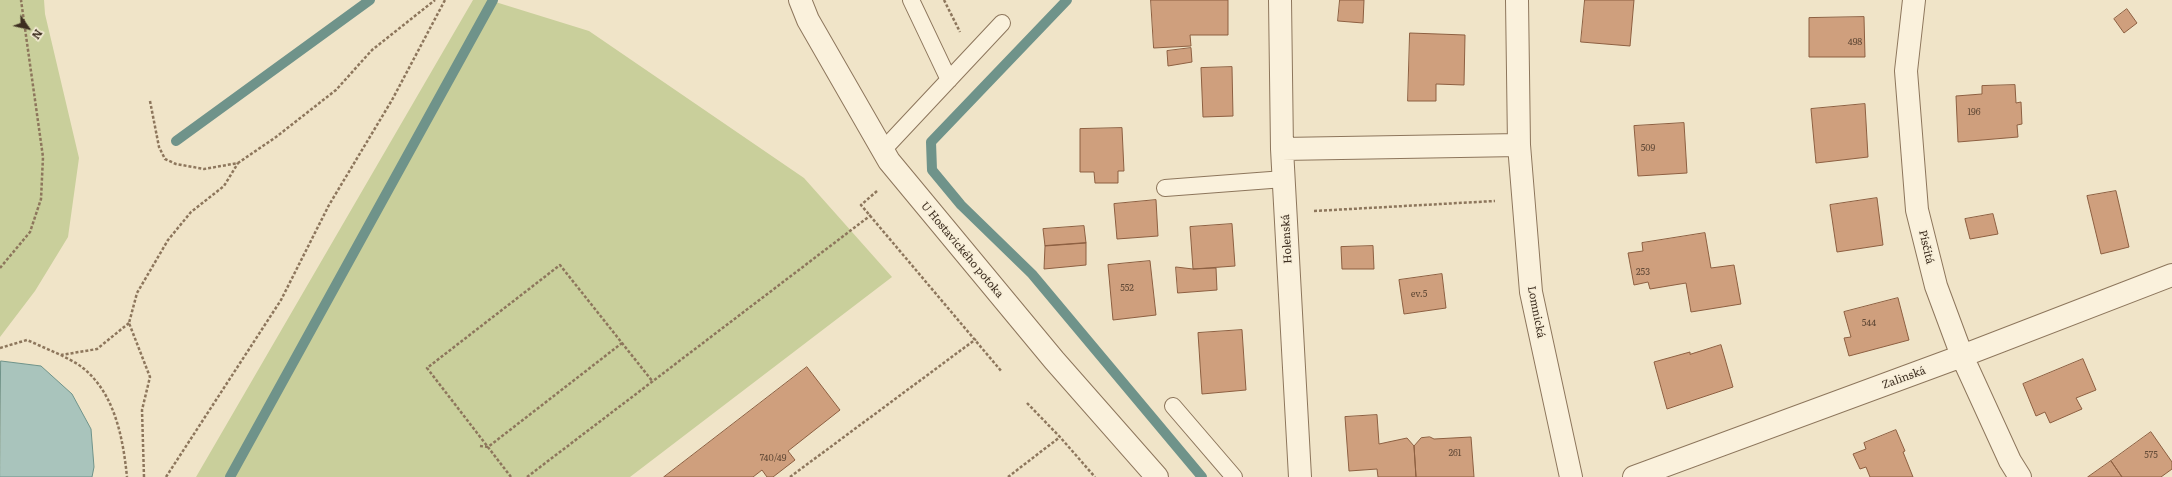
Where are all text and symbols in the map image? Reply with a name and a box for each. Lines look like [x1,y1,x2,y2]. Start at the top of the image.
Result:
north arrow [8,8,48,48]
text: N [29,26,47,43]
house number: 498 [1848,37,1862,47]
house number: 196 [1967,107,1981,117]
house number: 509 [1641,143,1655,153]
street label: U Hostavického potoka [918,199,1006,301]
street label: Holenská [1279,214,1295,264]
street label: Písčitá [1916,229,1936,265]
house number: 253 [1636,267,1650,277]
house number: 552 [1120,283,1134,293]
street label: Lomnická [1524,285,1548,339]
house number: ev.5 [1411,289,1427,299]
house number: 544 [1862,318,1876,328]
street label: Zalinská [1880,364,1928,392]
house number: 261 [1448,448,1462,458]
house number: 575 [2144,450,2158,460]
house number: 740/49 [760,453,786,463]

